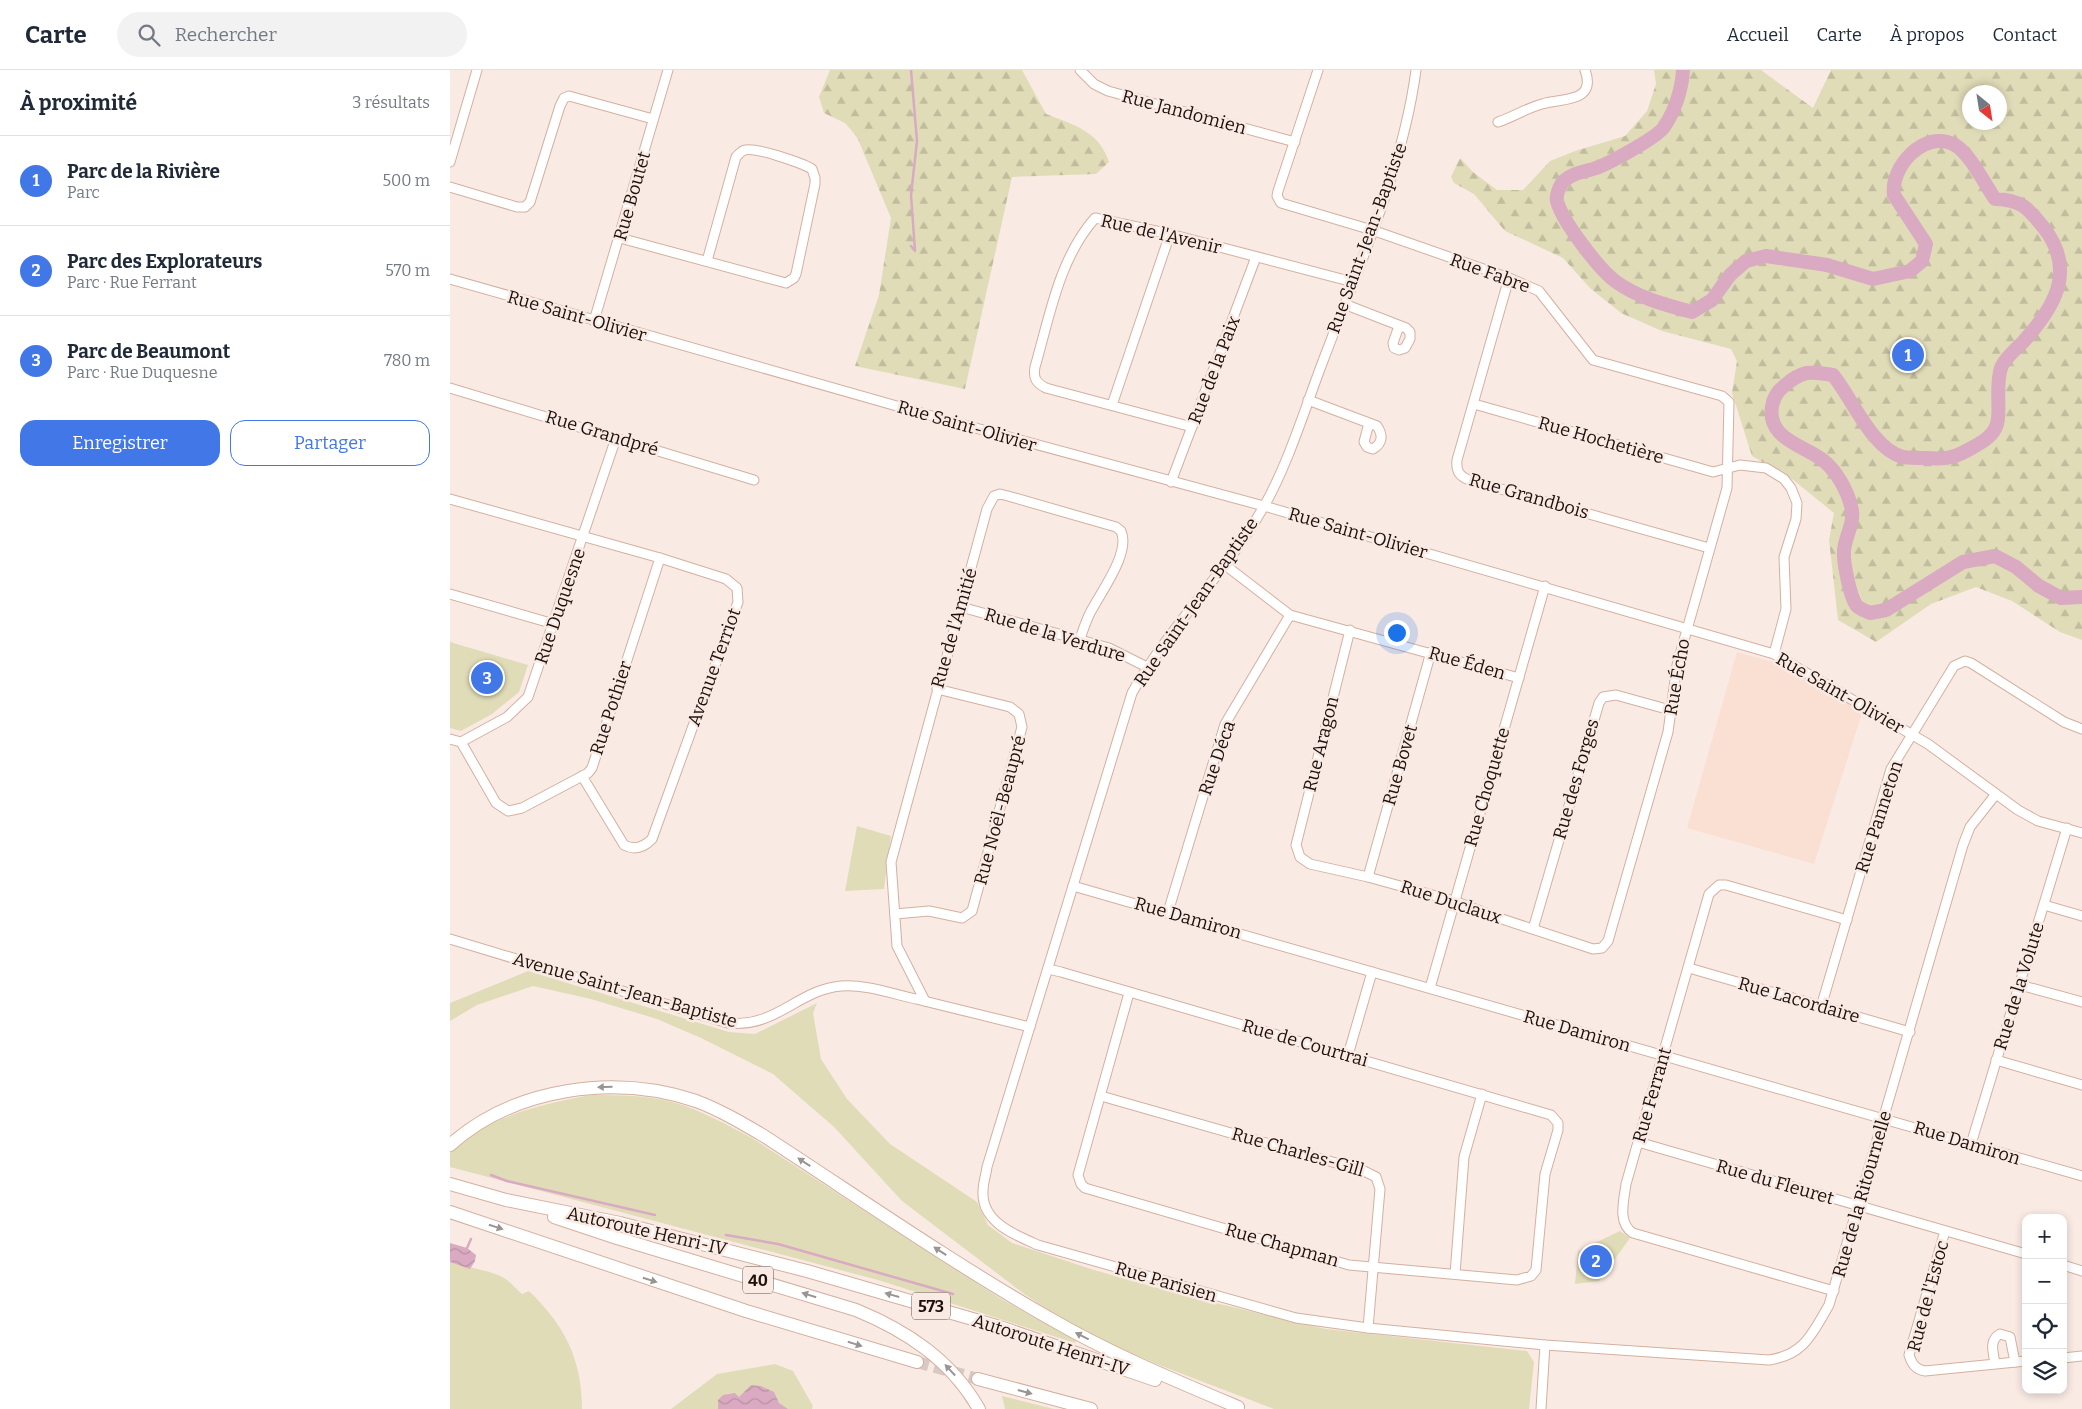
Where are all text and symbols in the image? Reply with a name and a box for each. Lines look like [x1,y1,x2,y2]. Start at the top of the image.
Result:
search box [117,12,467,57]
text: Carte [25,21,87,49]
icon: search [135,21,163,49]
text: Rechercher [175,23,277,46]
text: Accueil [1727,24,1789,46]
text: Carte [1817,24,1862,46]
text: À propos [1890,24,1964,46]
text: Contact [1992,24,2057,46]
street label: Rue Jandomien [1119,85,1249,139]
north arrow [1962,85,2007,130]
text: À proximité [20,90,137,116]
text: 3 résultats [352,93,430,112]
street label: Rue Saint-Jean-Baptiste [1322,140,1412,336]
street label: Rue Boutet [609,148,655,243]
text: Parc de la Rivière [67,160,220,183]
text: 1 [33,171,39,190]
text: 500 m [382,171,430,190]
text: Parc [67,183,100,202]
street label: Rue de l'Avenir [1099,209,1224,259]
street label: Rue Fabre [1447,248,1533,298]
text: Parc des Explorateurs [67,250,262,273]
text: 2 [31,261,41,280]
text: 570 m [385,261,430,280]
text: Parc · Rue Ferrant [67,273,197,292]
street label: Rue Saint-Olivier [505,286,649,346]
street label: Rue de la Paix [1183,313,1245,427]
pin: 1 [1892,336,1924,374]
text: Parc de Beaumont [67,340,230,363]
text: 3 [31,351,41,370]
text: 780 m [384,351,430,370]
text: Parc · Rue Duquesne [67,363,217,382]
street label: Rue Saint-Olivier [895,396,1039,456]
street label: Rue Grandpré [543,405,661,461]
street label: Rue Hochetière [1536,412,1666,468]
button: Enregistrer [20,420,220,466]
button: Partager [230,420,430,466]
street label: Rue Grandbois [1467,468,1591,524]
street label: Rue Saint-Olivier [1286,503,1430,563]
street label: Rue Saint-Jean-Baptiste [1129,513,1263,691]
street label: Rue Duquesne [530,545,590,667]
street label: Rue de l'Amitié [926,565,982,691]
street label: Rue de la Verdure [982,603,1128,667]
street label: Avenue Terriot [682,605,746,729]
your location [1384,620,1410,646]
street label: Rue Écho [1658,637,1695,717]
street label: Rue Éden [1426,641,1509,685]
street label: Rue Saint-Olivier [1772,647,1908,739]
street label: Rue Pothier [585,658,637,758]
pin: 3 [471,659,503,697]
street label: Rue Aragon [1299,694,1344,794]
street label: Rue des Forges [1548,716,1604,842]
street label: Rue Déca [1194,718,1240,798]
street label: Rue Bovet [1378,722,1422,808]
street label: Rue Choquette [1459,725,1515,849]
street label: Rue Noël-Beaupré [969,733,1031,887]
street label: Rue Panneton [1850,757,1908,876]
street label: Rue Duclaux [1398,875,1504,929]
street label: Rue Damiron [1132,892,1245,944]
street label: Rue de la Volute [1989,919,2049,1053]
street label: Avenue Saint-Jean-Baptiste [510,947,740,1033]
street label: Rue Lacordaire [1736,972,1862,1028]
street label: Rue Damiron [1521,1005,1634,1057]
street label: Rue de Courtrai [1240,1015,1370,1071]
street label: Rue Ferrant [1628,1044,1676,1145]
one-way arrow [596,1084,612,1092]
street label: Rue de la Ritournelle [1828,1108,1896,1280]
street label: Rue Damiron [1911,1116,2024,1170]
street label: Rue Charles-Gill [1229,1123,1367,1181]
street label: Rue du Fleuret [1714,1155,1837,1209]
one-way arrow [797,1157,810,1167]
street label: Autoroute Henri-IV [565,1202,730,1260]
map controls [2022,1214,2067,1394]
button: + [2022,1214,2067,1259]
street label: Rue Chapman [1223,1218,1342,1272]
one-way arrow [489,1224,504,1231]
street label: Rue de l'Estoc [1903,1238,1953,1354]
pin: 2 [1580,1242,1612,1280]
one-way arrow [933,1246,947,1255]
street label: Rue Parisien [1113,1257,1220,1307]
button: − [2022,1259,2067,1304]
road number: 40 [743,1266,773,1294]
one-way arrow [643,1276,658,1284]
one-way arrow [884,1290,899,1298]
one-way arrow [801,1291,816,1299]
road number: 573 [912,1292,950,1320]
button: locate [2022,1304,2067,1349]
street label: Autoroute Henri-IV [970,1309,1133,1381]
one-way arrow [1075,1332,1089,1340]
one-way arrow [848,1341,863,1349]
button: layers [2022,1349,2067,1394]
one-way arrow [944,1365,956,1377]
one-way arrow [1018,1388,1033,1396]

